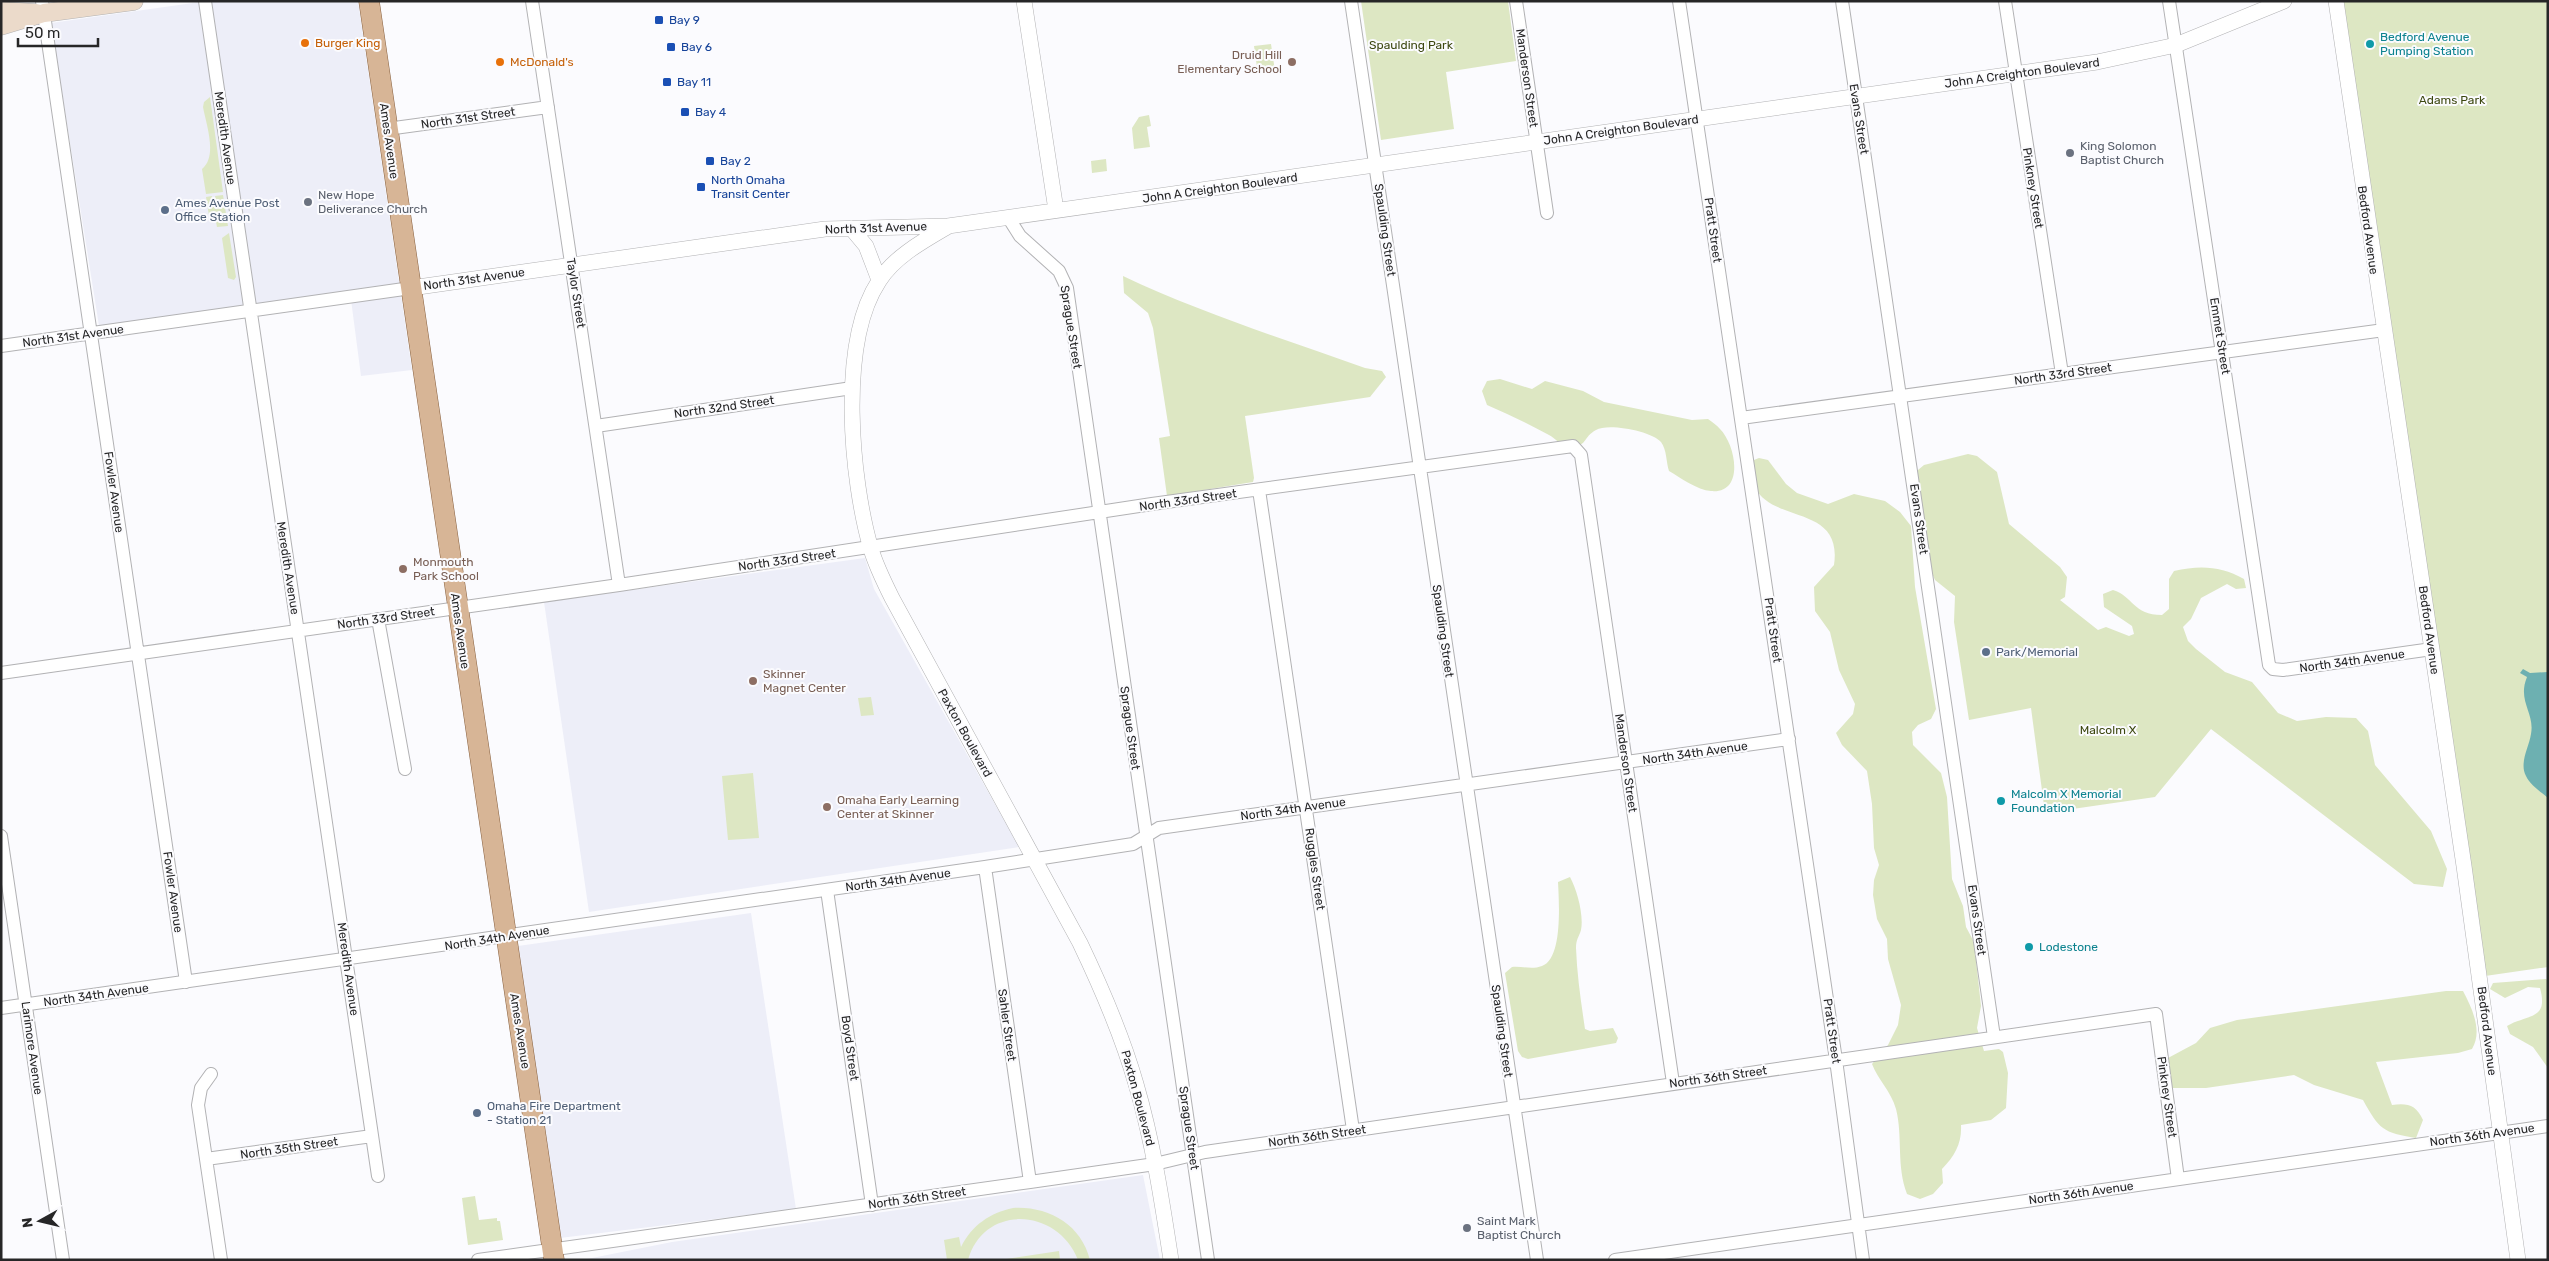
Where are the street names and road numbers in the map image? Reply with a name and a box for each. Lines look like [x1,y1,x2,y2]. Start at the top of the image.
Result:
street label: Manderson Street [1513,28,1541,129]
street label: John A Creighton Boulevard [1943,55,2101,91]
street label: Evans Street [1847,83,1872,156]
street label: Meredith Avenue [212,90,239,186]
street label: Ames Avenue [377,102,401,180]
street label: North 31st Street [420,104,516,132]
street label: John A Creighton Boulevard [1542,112,1700,148]
street label: Pinkney Street [2020,147,2046,230]
street label: John A Creighton Boulevard [1141,170,1299,206]
street label: Spaulding Street [1372,183,1398,278]
street label: Bedford Avenue [2355,185,2381,276]
street label: Pratt Street [1701,196,1725,264]
street label: North 31st Avenue [825,219,928,237]
street label: Taylor Street [564,257,588,329]
street label: North 31st Avenue [422,265,526,293]
street label: Sprague Street [1057,284,1085,370]
street label: Emmet Street [2207,297,2233,376]
street label: North 31st Avenue [21,322,125,350]
street label: North 33rd Street [2013,360,2113,388]
street label: North 32nd Street [673,393,775,421]
street label: Fowler Avenue [101,451,127,534]
street label: Evans Street [1907,483,1931,556]
street label: North 33rd Street [1138,486,1238,514]
street label: Meredith Avenue [274,520,302,616]
street label: North 33rd Street [737,546,837,574]
street label: Spaulding Street [1430,584,1456,679]
street label: Bedford Avenue [2416,585,2442,676]
street label: Ames Avenue [448,592,472,670]
street label: Pratt Street [1761,596,1785,664]
street label: North 33rd Street [336,604,436,632]
street label: North 34th Avenue [2299,647,2406,675]
street label: Sprague Street [1117,685,1143,771]
street label: Paxton Boulevard [935,686,995,780]
street label: Manderson Street [1612,713,1640,814]
street label: North 34th Avenue [1642,739,1749,767]
street label: North 34th Avenue [1240,795,1347,823]
street label: Ruggles Street [1302,827,1328,911]
street label: Fowler Avenue [160,851,186,934]
street label: North 34th Avenue [845,866,952,894]
street label: Evans Street [1965,884,1989,957]
street label: Meredith Avenue [335,921,362,1017]
street label: North 34th Avenue [444,923,551,953]
street label: North 34th Avenue [43,981,150,1009]
street label: Spaulding Street [1489,984,1515,1079]
street label: Bedford Avenue [2475,986,2499,1077]
street label: Sahler Street [995,988,1019,1062]
street label: Ames Avenue [507,992,533,1070]
street label: Pratt Street [1820,997,1844,1065]
street label: Larimore Avenue [19,1000,46,1096]
street label: Boyd Street [838,1014,862,1082]
street label: Paxton Boulevard [1118,1049,1158,1147]
street label: Pinkney Street [2154,1056,2180,1139]
street label: North 36th Street [1668,1063,1768,1091]
street label: Sprague Street [1176,1085,1202,1171]
street label: North 36th Avenue [2429,1121,2536,1149]
street label: North 36th Street [1267,1122,1367,1150]
street label: North 35th Street [239,1134,339,1162]
street label: North 36th Avenue [2028,1179,2135,1207]
street label: North 36th Street [867,1184,967,1212]

